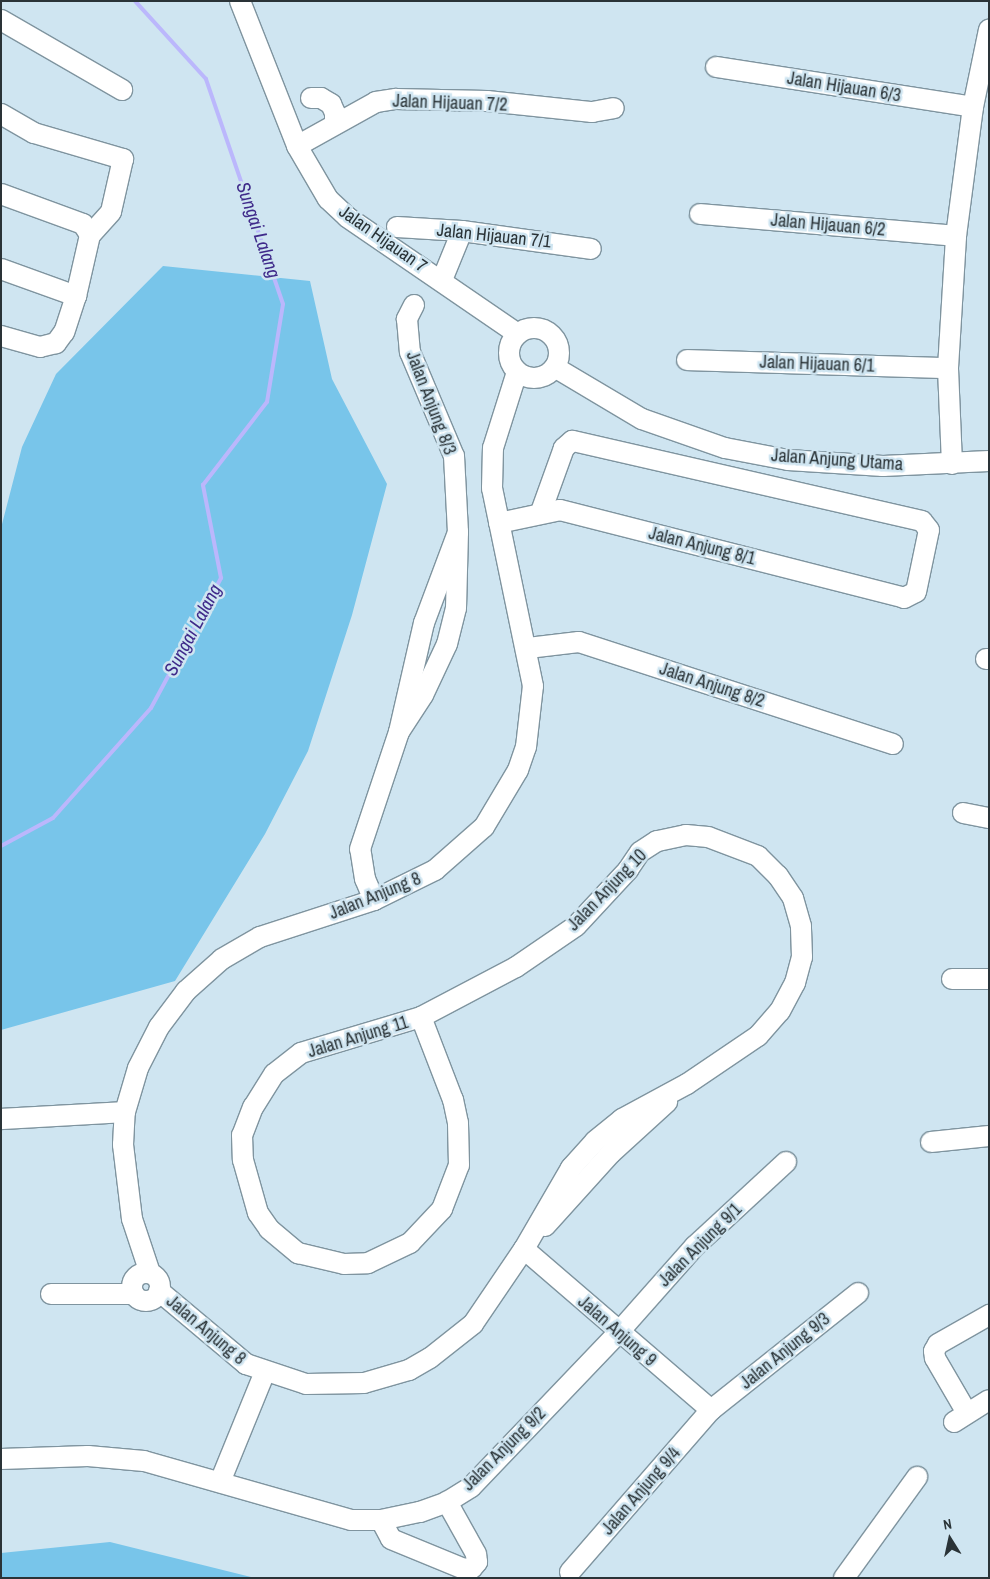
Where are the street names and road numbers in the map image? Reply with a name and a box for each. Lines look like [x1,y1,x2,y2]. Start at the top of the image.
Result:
street label: Jalan Hijauan 6/3 [786,67,902,107]
street label: Jalan Hijauan 7/2 [392,90,508,116]
street label: Jalan Hijauan 7 [335,201,431,277]
street label: Jalan Hijauan 6/2 [770,209,886,241]
street label: Jalan Hijauan 7/1 [436,219,552,253]
street label: Jalan Anjung 8/3 [401,348,461,458]
street label: Jalan Hijauan 6/1 [759,351,875,377]
street label: Jalan Anjung Utama [770,445,904,475]
street label: Jalan Anjung 8/1 [646,522,758,570]
street label: Jalan Anjung 8/2 [656,658,768,712]
street label: Jalan Anjung 10 [562,844,652,936]
street label: Jalan Anjung 8 [326,868,424,924]
street label: Jalan Anjung 11 [305,1011,411,1063]
street label: Jalan Anjung 9/1 [653,1198,747,1292]
street label: Jalan Anjung 8 [162,1290,250,1370]
street label: Jalan Anjung 9 [573,1291,661,1371]
street label: Jalan Anjung 9/3 [735,1308,835,1394]
street label: Jalan Anjung 9/2 [457,1402,551,1496]
street label: Jalan Anjung 9/4 [597,1442,685,1540]

